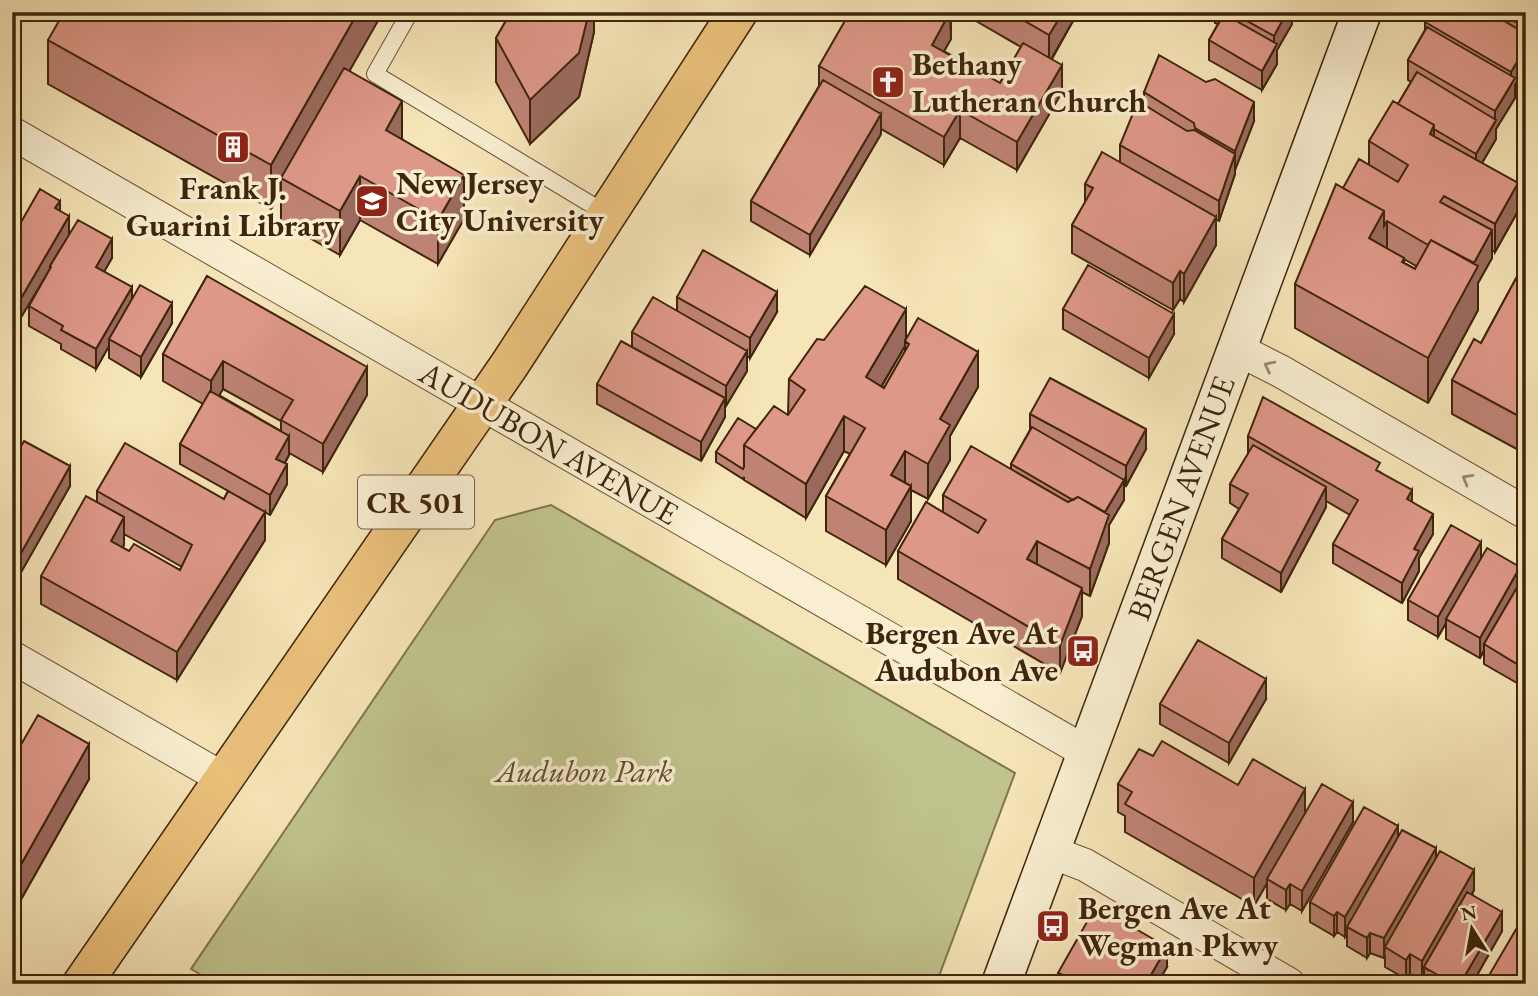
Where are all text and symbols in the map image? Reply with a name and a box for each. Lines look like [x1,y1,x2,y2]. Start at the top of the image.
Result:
place label: Bethany Lutheran Church [912,43,1147,122]
church icon: Bethany Lutheran Church [869,63,907,101]
building icon: Frank J. Guarini Library [214,128,252,166]
place label: New Jersey City University [396,162,605,241]
place label: Frank J. Guarini Library [126,167,341,246]
school or university icon: New Jersey City University [353,182,391,220]
street label: AUDUBON AVENUE [411,351,686,534]
one-way arrow [1264,360,1276,374]
street label: BERGEN AVENUE [1117,370,1245,626]
one-way arrow [1461,474,1474,487]
road number: CR 501 [358,475,474,528]
place label: Bergen Ave At Audubon Ave [865,612,1058,691]
bus stop icon: Bergen Ave At Audubon Ave [1064,632,1102,670]
park label: Audubon Park [494,750,673,792]
place label: Bergen Ave At Wegman Pkwy [1078,887,1279,966]
north arrow [1436,894,1506,964]
text: N [1459,899,1479,927]
bus stop icon: Bergen Ave At Wegman Pkwy [1034,907,1072,945]

